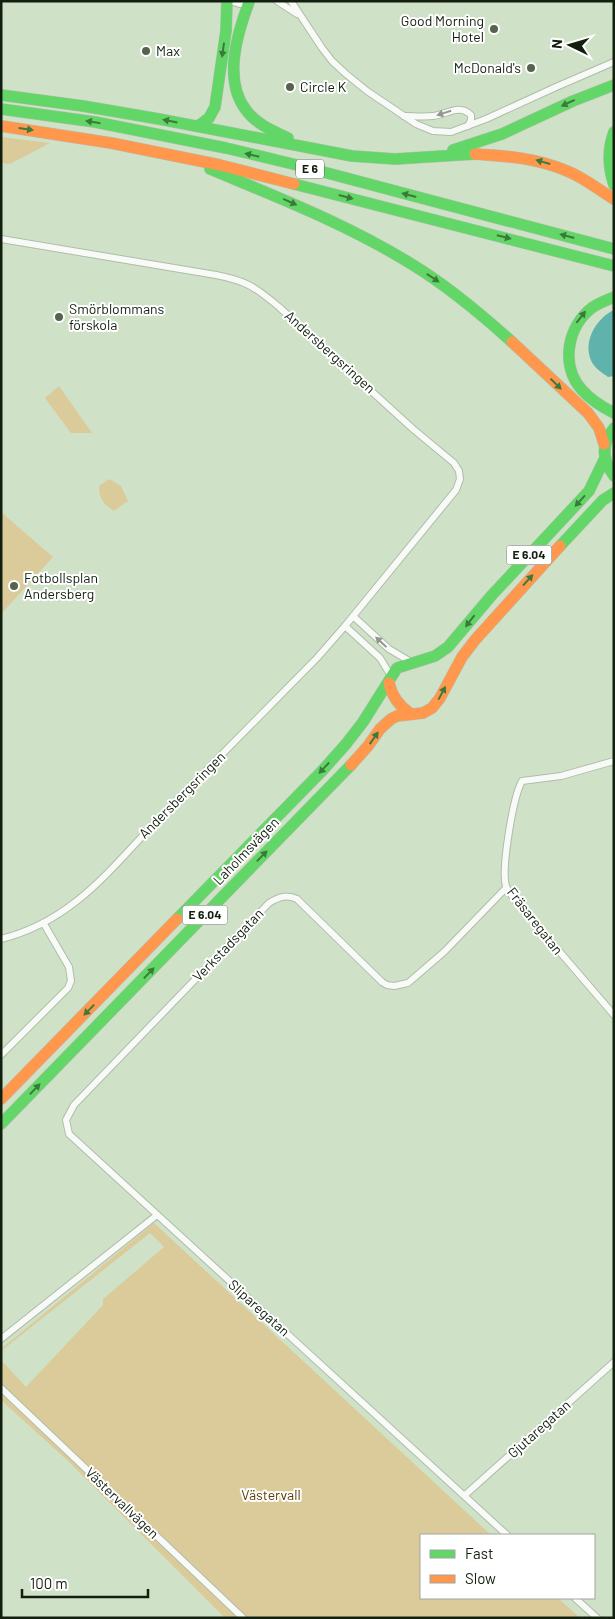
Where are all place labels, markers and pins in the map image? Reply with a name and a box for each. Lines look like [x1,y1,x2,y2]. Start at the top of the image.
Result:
place label: Good Morning Hotel [401,12,484,45]
marker: Good Morning Hotel [488,23,500,35]
place label: Max [156,42,180,59]
marker: Max [140,45,152,57]
place label: McDonald's [454,59,521,76]
marker: McDonald's [525,62,537,74]
place label: Circle K [300,78,347,95]
marker: Circle K [284,81,296,93]
place label: Smörblommans förskola [69,300,165,333]
marker: Smörblommans förskola [53,311,65,323]
place label: Fotbollsplan Andersberg [24,569,98,602]
marker: Fotbollsplan Andersberg [8,580,20,592]

